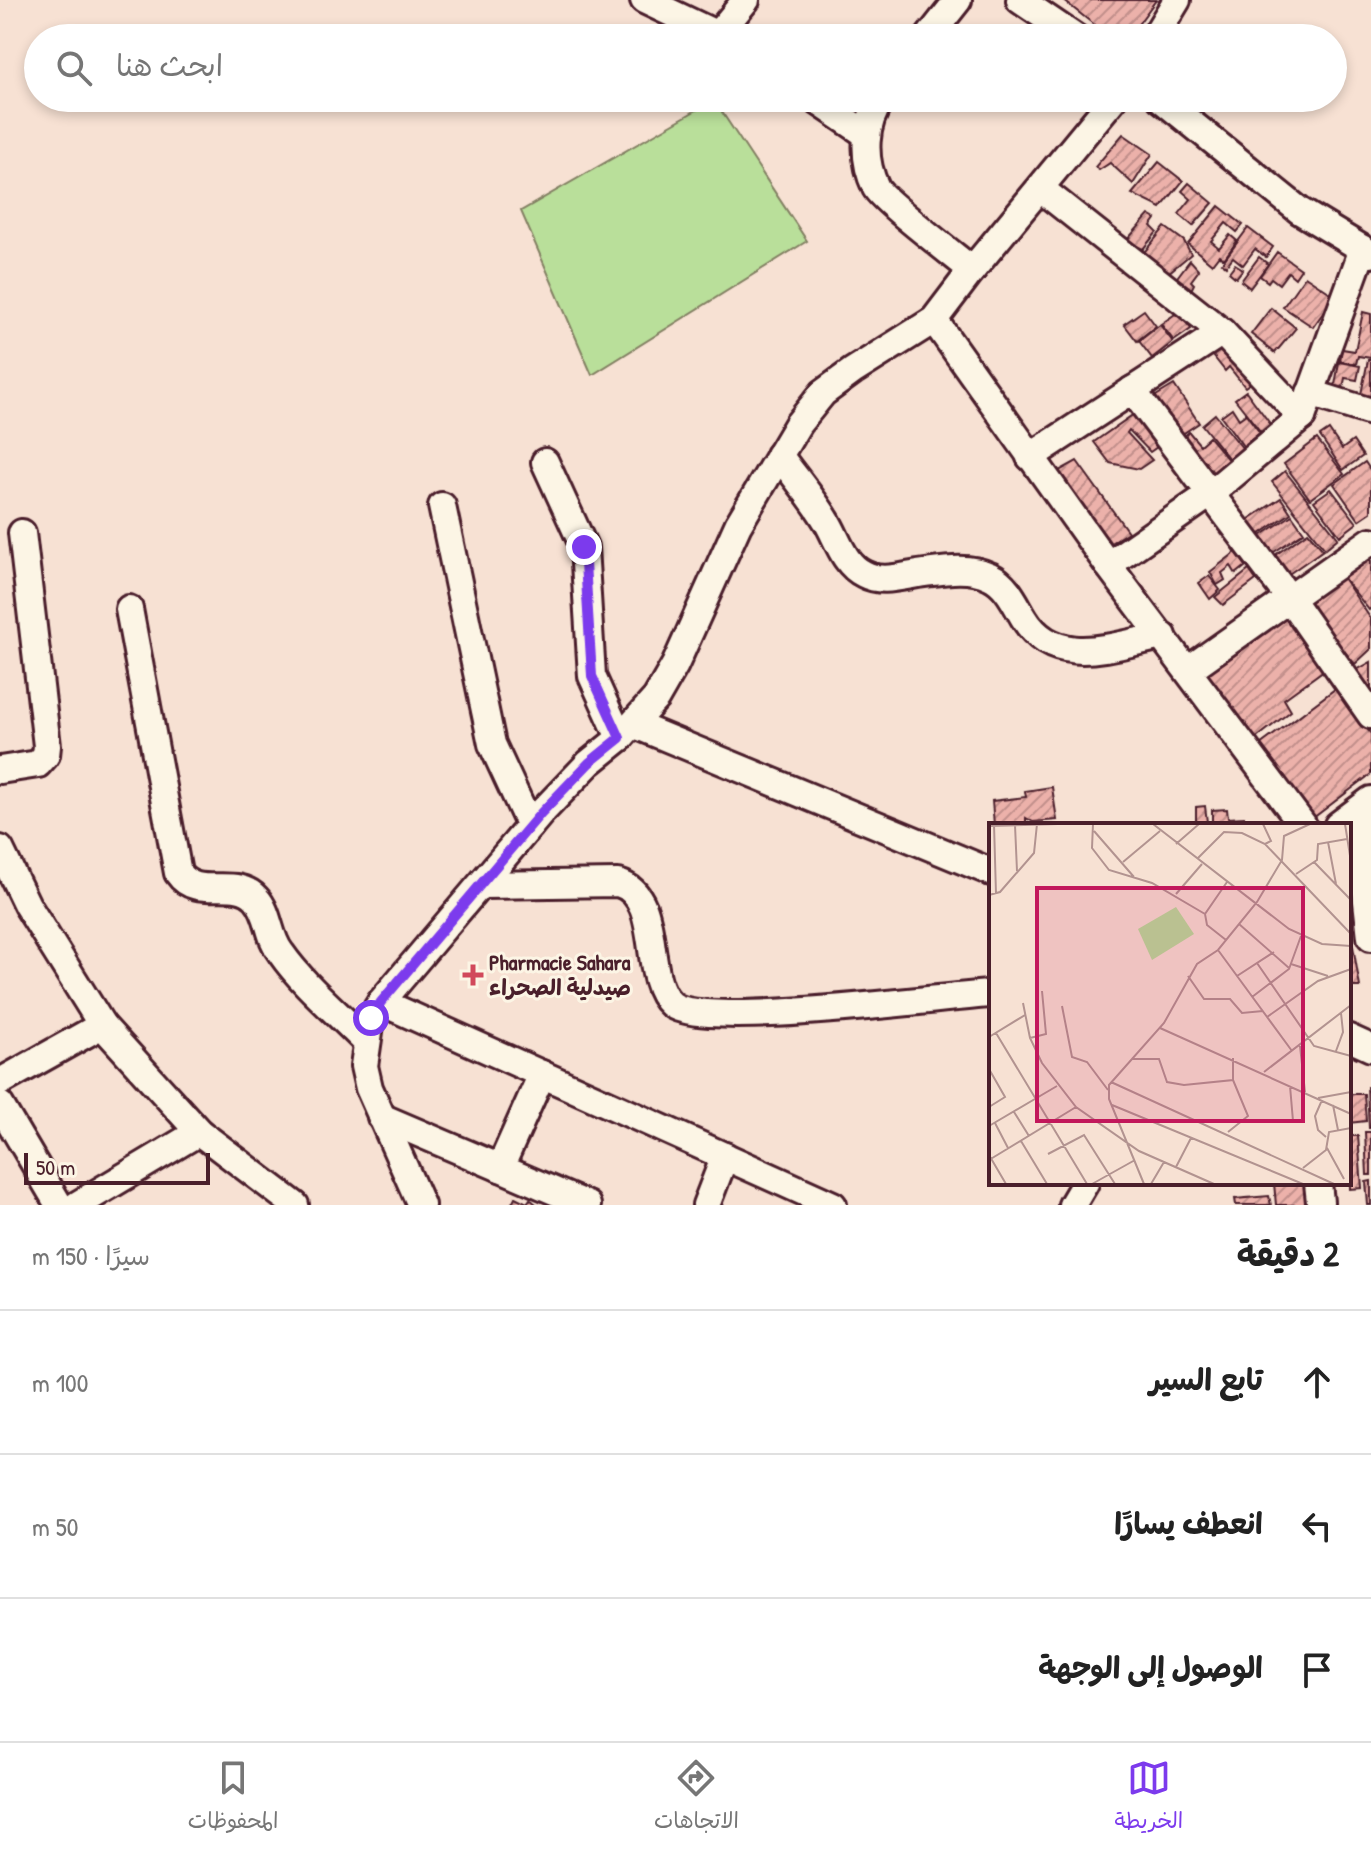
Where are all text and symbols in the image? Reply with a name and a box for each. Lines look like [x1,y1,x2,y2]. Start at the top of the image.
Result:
search box [24,24,1347,112]
text: ابحث هنا [116,45,223,85]
icon: search [52,46,96,90]
route end [566,529,602,565]
inset map [989,823,1351,1185]
place label: Pharmacie Sahara صيدلية الصحراء [489,947,631,1002]
marker: Pharmacie Sahara صيدلية الصحراء [464,966,482,984]
route start [353,1000,389,1036]
scale bar [24,1149,210,1185]
text: 50 m [36,1152,75,1182]
text: 2 دقيقة [1237,1231,1339,1277]
text: سيرًا · 150 m [32,1238,150,1273]
text: تابع السير [1149,1359,1263,1399]
icon: ahead [1295,1360,1339,1404]
text: 100 m [32,1365,88,1400]
text: انعطف يسارًا [1114,1503,1263,1543]
icon: left [1295,1504,1339,1548]
text: 50 m [32,1509,78,1544]
text: الوصول إلى الوجهة [1038,1647,1263,1687]
icon: arrive [1295,1648,1339,1692]
tab: المحفوظات [188,1756,278,1840]
tab: الاتجاهات [654,1756,739,1840]
tab: الخريطة [1115,1756,1183,1840]

